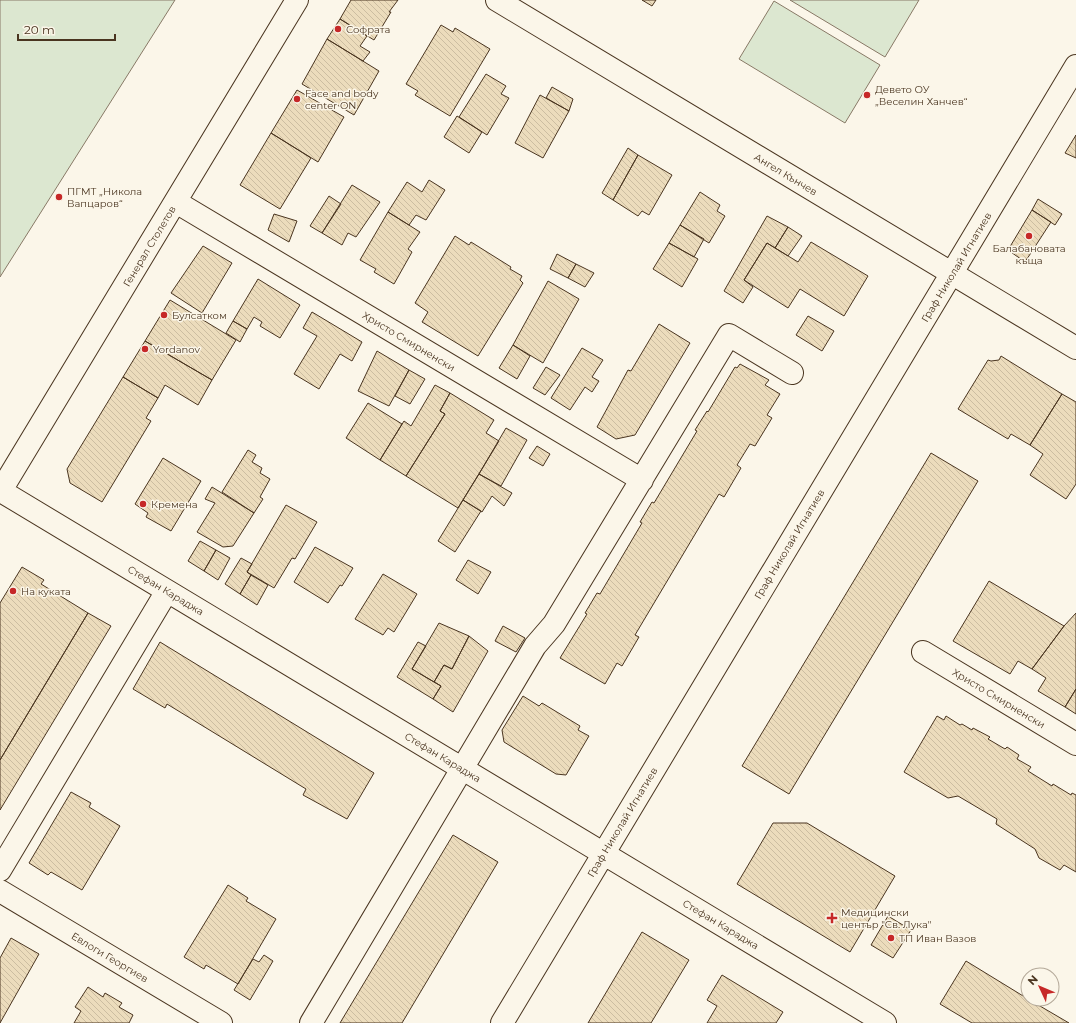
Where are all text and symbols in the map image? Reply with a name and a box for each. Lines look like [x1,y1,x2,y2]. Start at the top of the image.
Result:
scale bar [18,16,115,42]
text: 20 m [24,22,55,37]
place label: Софрата [346,23,390,36]
marker: Софрата [333,24,343,34]
place label: Девето ОУ „Веселин Ханчев“ [875,83,968,108]
place label: Face and body center ON [305,87,379,112]
marker: Девето ОУ „Веселин Ханчев“ [862,90,872,100]
marker: Face and body center ON [292,94,302,104]
street label: Ангел Кънчев [752,150,820,198]
place label: ПГМТ „Никола Вапцаров“ [67,185,142,210]
marker: ПГМТ „Никола Вапцаров“ [54,192,64,202]
street label: Генерал Столетов [120,203,179,289]
street label: Граф Николай Игнатиев [918,210,994,325]
marker: Балабановата къща [1024,231,1034,241]
place label: Балабановата къща [992,242,1066,267]
place label: Булсатком [172,309,227,322]
street label: Христо Смирненски [360,309,458,374]
marker: Булсатком [159,310,169,320]
place label: Yordanov [153,343,200,356]
marker: Yordanov [140,344,150,354]
street label: Граф Николай Игнатиев [751,487,827,602]
place label: Кремена [151,498,198,511]
marker: Кремена [138,499,148,509]
street label: Стефан Караджа [125,563,206,618]
place label: На куката [21,585,71,598]
marker: На куката [8,586,18,596]
street label: Христо Смирненски [950,666,1048,731]
street label: Стефан Караджа [402,730,483,785]
street label: Граф Николай Игнатиев [584,765,660,880]
street label: Стефан Караджа [680,897,761,952]
place label: Медицински център "Св. Лука" [841,906,932,931]
marker: Медицински център "Св. Лука" [826,912,838,924]
street label: Евлоги Георгиев [69,929,151,986]
place label: ТП Иван Вазов [899,932,976,945]
marker: ТП Иван Вазов [886,933,896,943]
north arrow [1020,967,1060,1007]
text: N [1025,972,1041,988]

